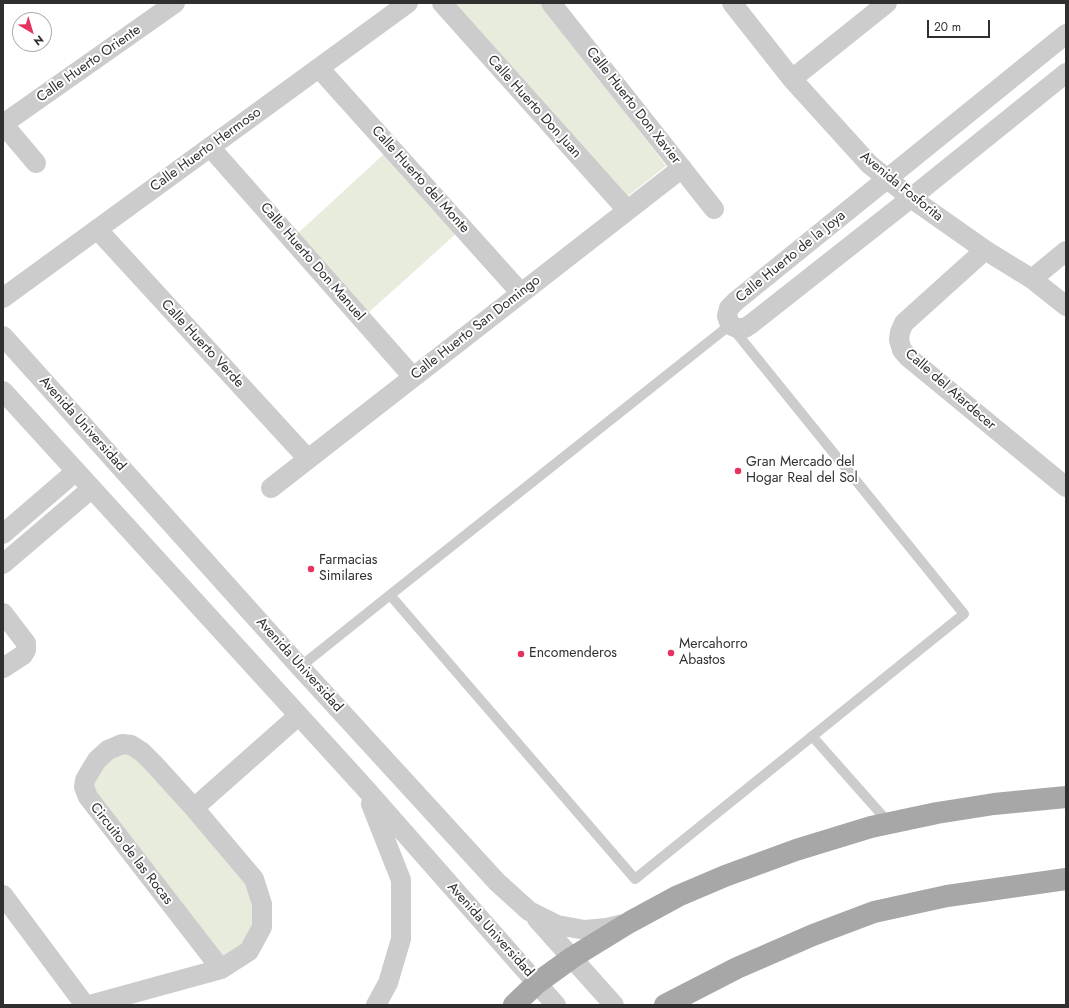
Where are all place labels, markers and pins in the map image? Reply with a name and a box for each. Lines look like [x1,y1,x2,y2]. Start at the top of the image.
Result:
place label: Gran Mercado del Hogar Real del Sol [746,455,858,488]
marker: Gran Mercado del Hogar Real del Sol [733,466,743,476]
place label: Farmacias Similares [319,553,377,586]
marker: Farmacias Similares [306,564,316,574]
place label: Mercahorro Abastos [679,637,748,670]
place label: Encomenderos [529,646,617,662]
marker: Mercahorro Abastos [666,648,676,658]
marker: Encomenderos [516,649,526,659]

